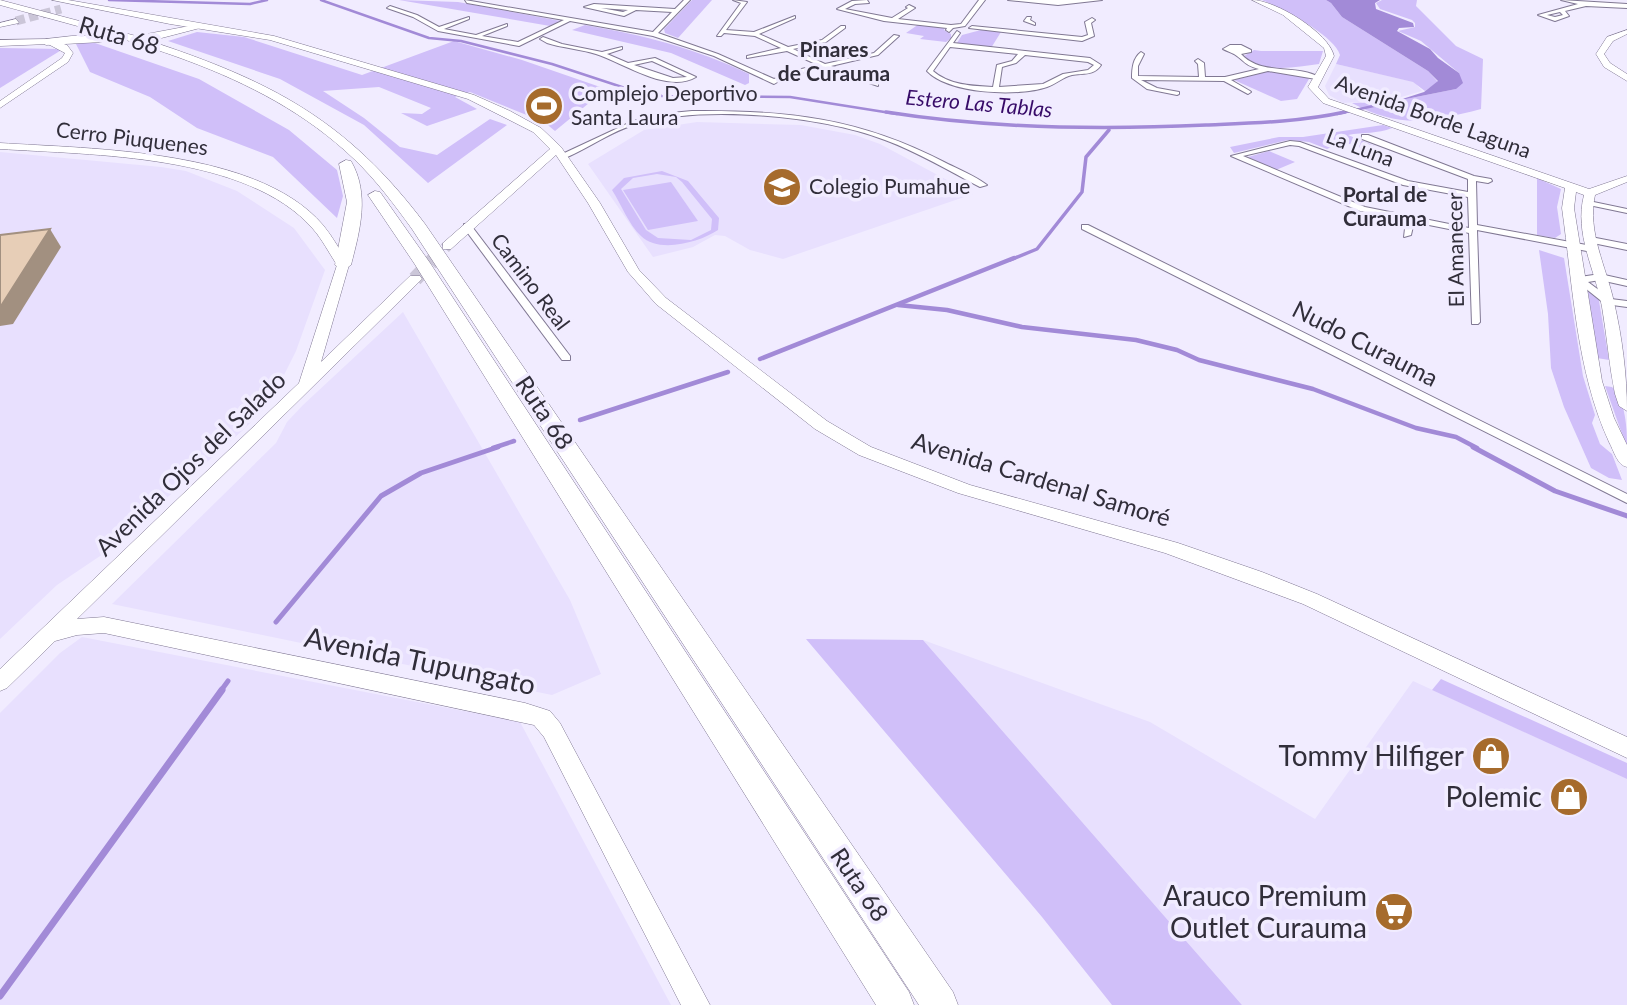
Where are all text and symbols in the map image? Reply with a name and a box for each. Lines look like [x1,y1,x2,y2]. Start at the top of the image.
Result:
street label: Ruta 68 [76,9,163,60]
district label: Pinares de Curauma [778,36,890,85]
street label: Avenida Borde Laguna [1332,69,1535,163]
place label: Complejo Deportivo Santa Laura [571,80,758,129]
water label: Estero Las Tablas [905,84,1054,121]
sports icon: Complejo Deportivo Santa Laura [523,85,565,127]
street label: Cerro Piuquenes [55,116,210,159]
street label: La Luna [1323,122,1398,171]
school or university icon: Colegio Pumahue [761,166,803,208]
place label: Colegio Pumahue [809,173,970,198]
district label: Portal de Curauma [1343,181,1427,230]
street label: El Amanecer [1441,192,1468,308]
street label: Camino Real [487,228,576,334]
street label: Nudo Curauma [1288,294,1443,392]
street label: Avenida Ojos del Salado [89,365,291,561]
street label: Ruta 68 [510,370,580,454]
street label: Avenida Cardenal Samoré [908,425,1174,532]
street label: Avenida Tupungato [302,619,539,701]
shop icon: Tommy Hilfiger [1470,735,1512,777]
place label: Tommy Hilfiger [1279,738,1464,772]
shop icon: Polemic [1548,776,1590,818]
place label: Polemic [1446,779,1542,813]
street label: Ruta 68 [825,842,895,926]
place label: Arauco Premium Outlet Curauma [1163,878,1367,944]
supermarket icon: Arauco Premium Outlet Curauma [1373,891,1415,933]

